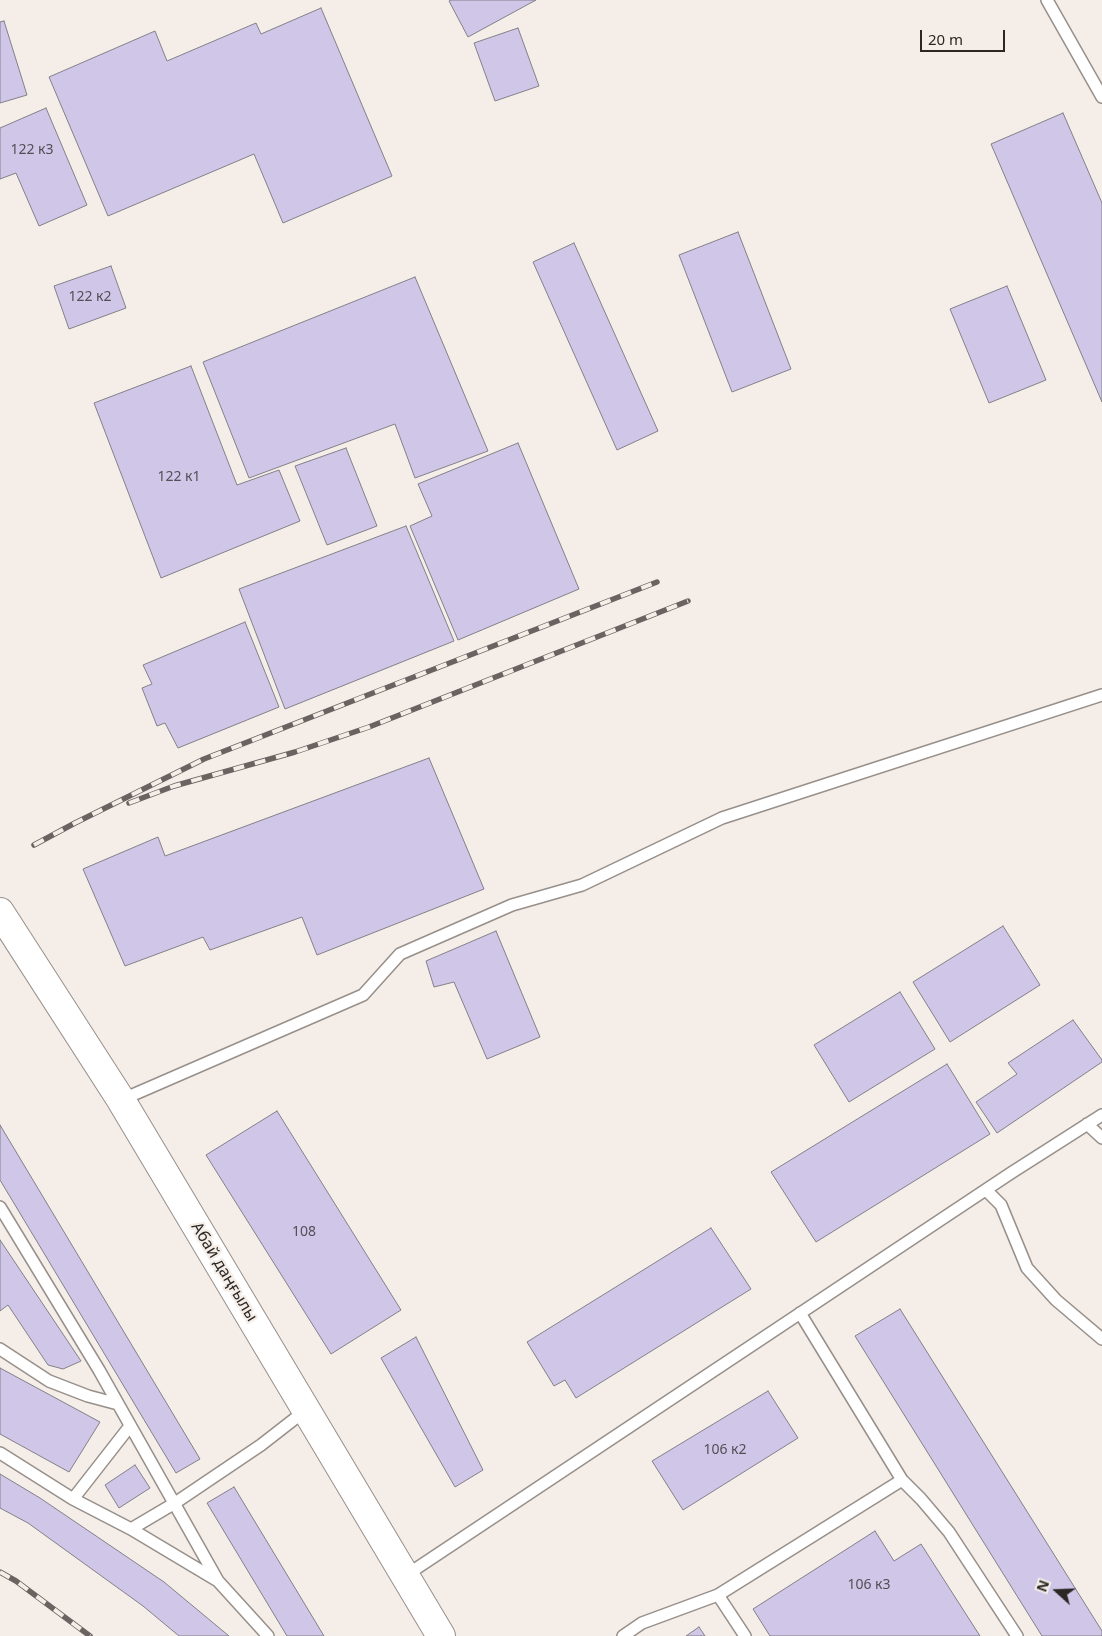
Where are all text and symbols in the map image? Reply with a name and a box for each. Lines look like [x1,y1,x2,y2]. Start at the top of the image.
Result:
scale bar [922,20,1007,52]
text: 20 m [928,29,963,49]
house number: 122 к3 [10,142,54,158]
house number: 122 к2 [68,289,112,305]
house number: 122 к1 [157,469,201,485]
street label: Абай даңғылы [187,1219,261,1325]
house number: 108 [292,1224,316,1240]
house number: 106 к2 [703,1442,747,1458]
north arrow [1032,1566,1082,1616]
house number: 106 к3 [847,1577,891,1593]
text: N [1032,1577,1053,1594]

